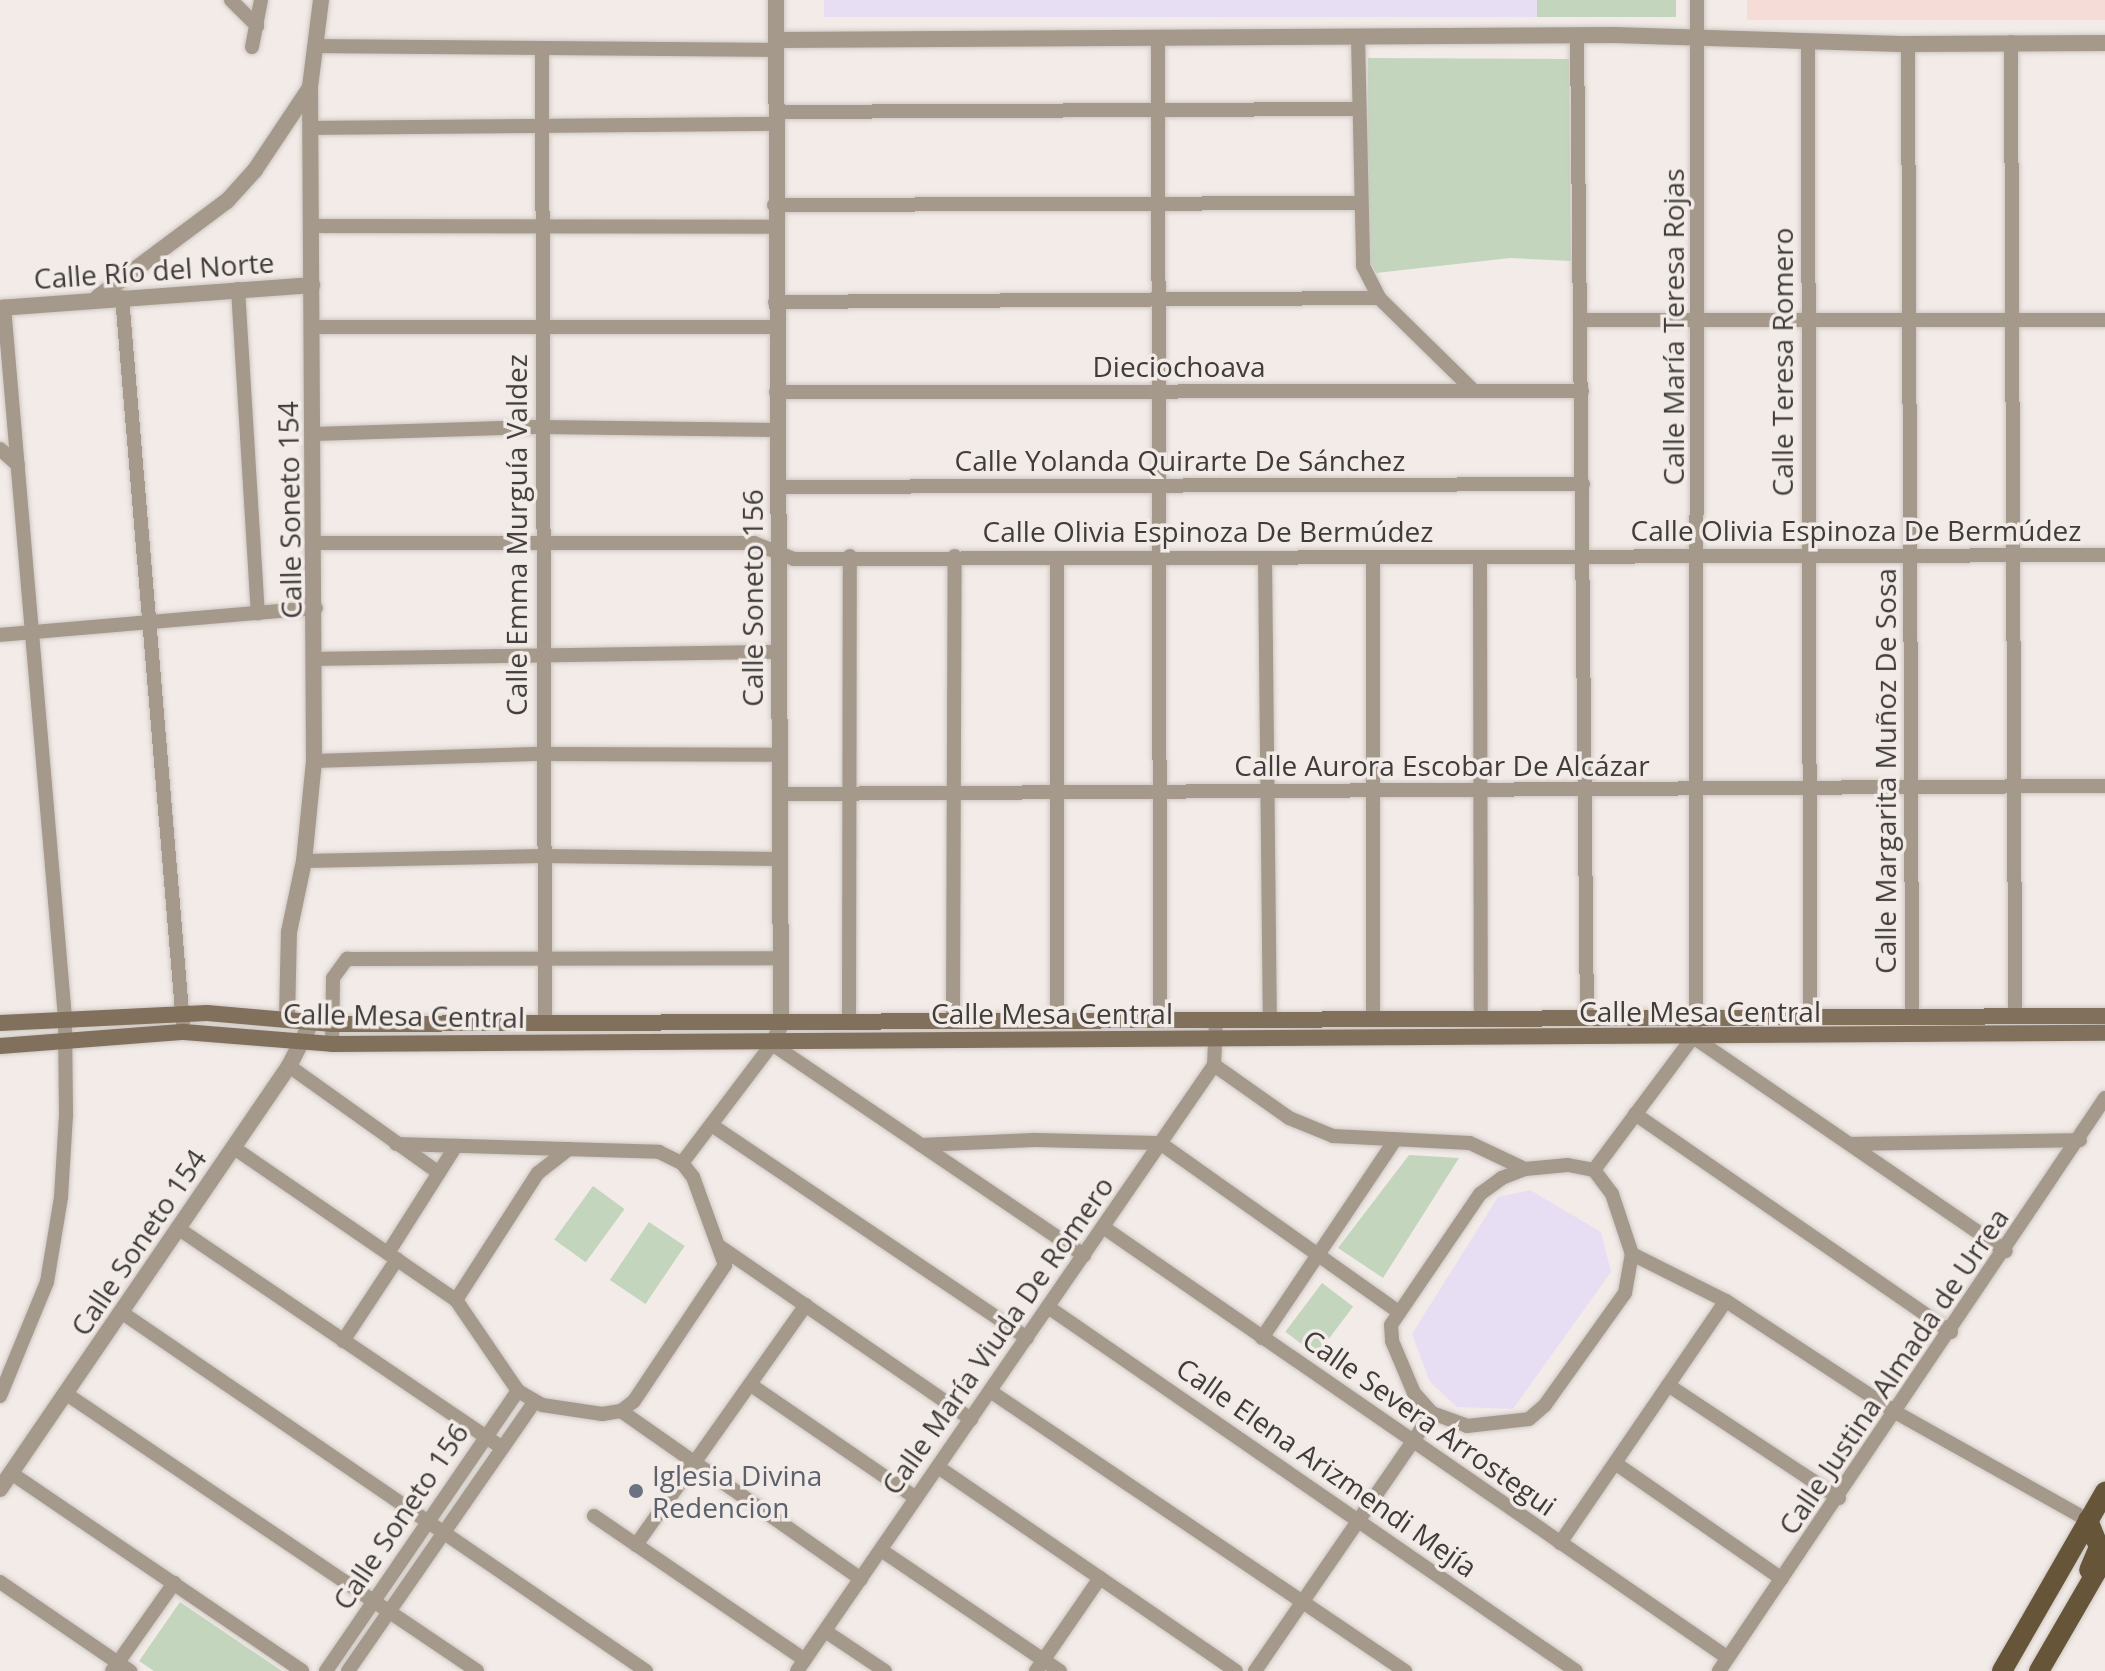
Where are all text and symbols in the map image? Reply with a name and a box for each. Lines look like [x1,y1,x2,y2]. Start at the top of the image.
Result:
street label: Calle María Teresa Rojas [1656,169,1690,485]
street label: Calle Teresa Romero [1765,228,1799,496]
street label: Calle Río del Norte [33,245,275,295]
street label: Dieciochoava [1093,349,1265,383]
street label: Calle Emma Murguía Valdez [499,354,533,716]
street label: Calle Soneto 154 [270,401,308,619]
street label: Calle Yolanda Quirarte De Sánchez [955,443,1405,477]
street label: Calle Soneto 156 [735,489,769,707]
street label: Calle Olivia Espinoza De Bermúdez [1631,513,2081,547]
street label: Calle Olivia Espinoza De Bermúdez [983,514,1433,548]
street label: Calle Margarita Muñoz De Sosa [1868,568,1902,974]
street label: Calle Aurora Escobar De Alcázar [1234,748,1650,782]
street label: Calle Mesa Central [1579,994,1821,1028]
street label: Calle Mesa Central [283,996,525,1034]
street label: Calle Mesa Central [931,996,1173,1030]
street label: Calle Soneto 154 [63,1142,213,1342]
street label: Calle María Viuda De Romero [874,1169,1120,1501]
street label: Calle Justina Almada de Urrea [1771,1201,2015,1541]
street label: Calle Severa Arrostegui [1297,1322,1563,1522]
street label: Calle Elena Arizmendi Mejía [1170,1350,1484,1584]
street label: Calle Soneto 156 [325,1416,475,1616]
place label: Iglesia Divina Redencion [652,1458,822,1524]
marker: Iglesia Divina Redencion [627,1482,645,1500]

